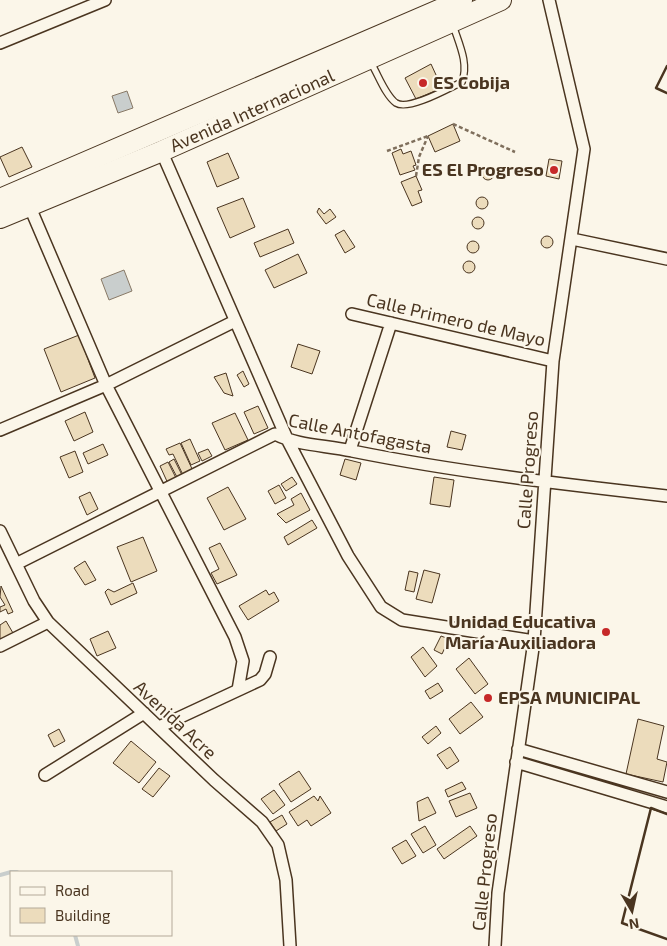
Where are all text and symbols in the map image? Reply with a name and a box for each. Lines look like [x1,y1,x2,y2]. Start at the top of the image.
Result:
street label: Avenida Internacional [166,63,338,156]
place label: ES Cobija [433,71,510,93]
marker: ES Cobija [417,77,429,89]
place label: ES El Progreso [422,158,544,180]
marker: ES El Progreso [548,164,560,176]
street label: Calle Primero de Mayo [365,288,548,350]
street label: Calle Antofagasta [287,408,434,458]
street label: Calle Progreso [512,410,542,530]
place label: Unidad Educativa María Auxiliadora [445,610,596,653]
marker: Unidad Educativa María Auxiliadora [600,626,612,638]
street label: Avenida Acre [130,675,222,763]
place label: EPSA MUNICIPAL [498,686,640,708]
marker: EPSA MUNICIPAL [482,692,494,704]
street label: Calle Progreso [467,812,501,932]
legend [10,871,172,936]
text: Road [55,881,90,899]
north arrow [607,886,657,936]
text: Building [55,906,111,924]
text: N [628,915,640,934]

